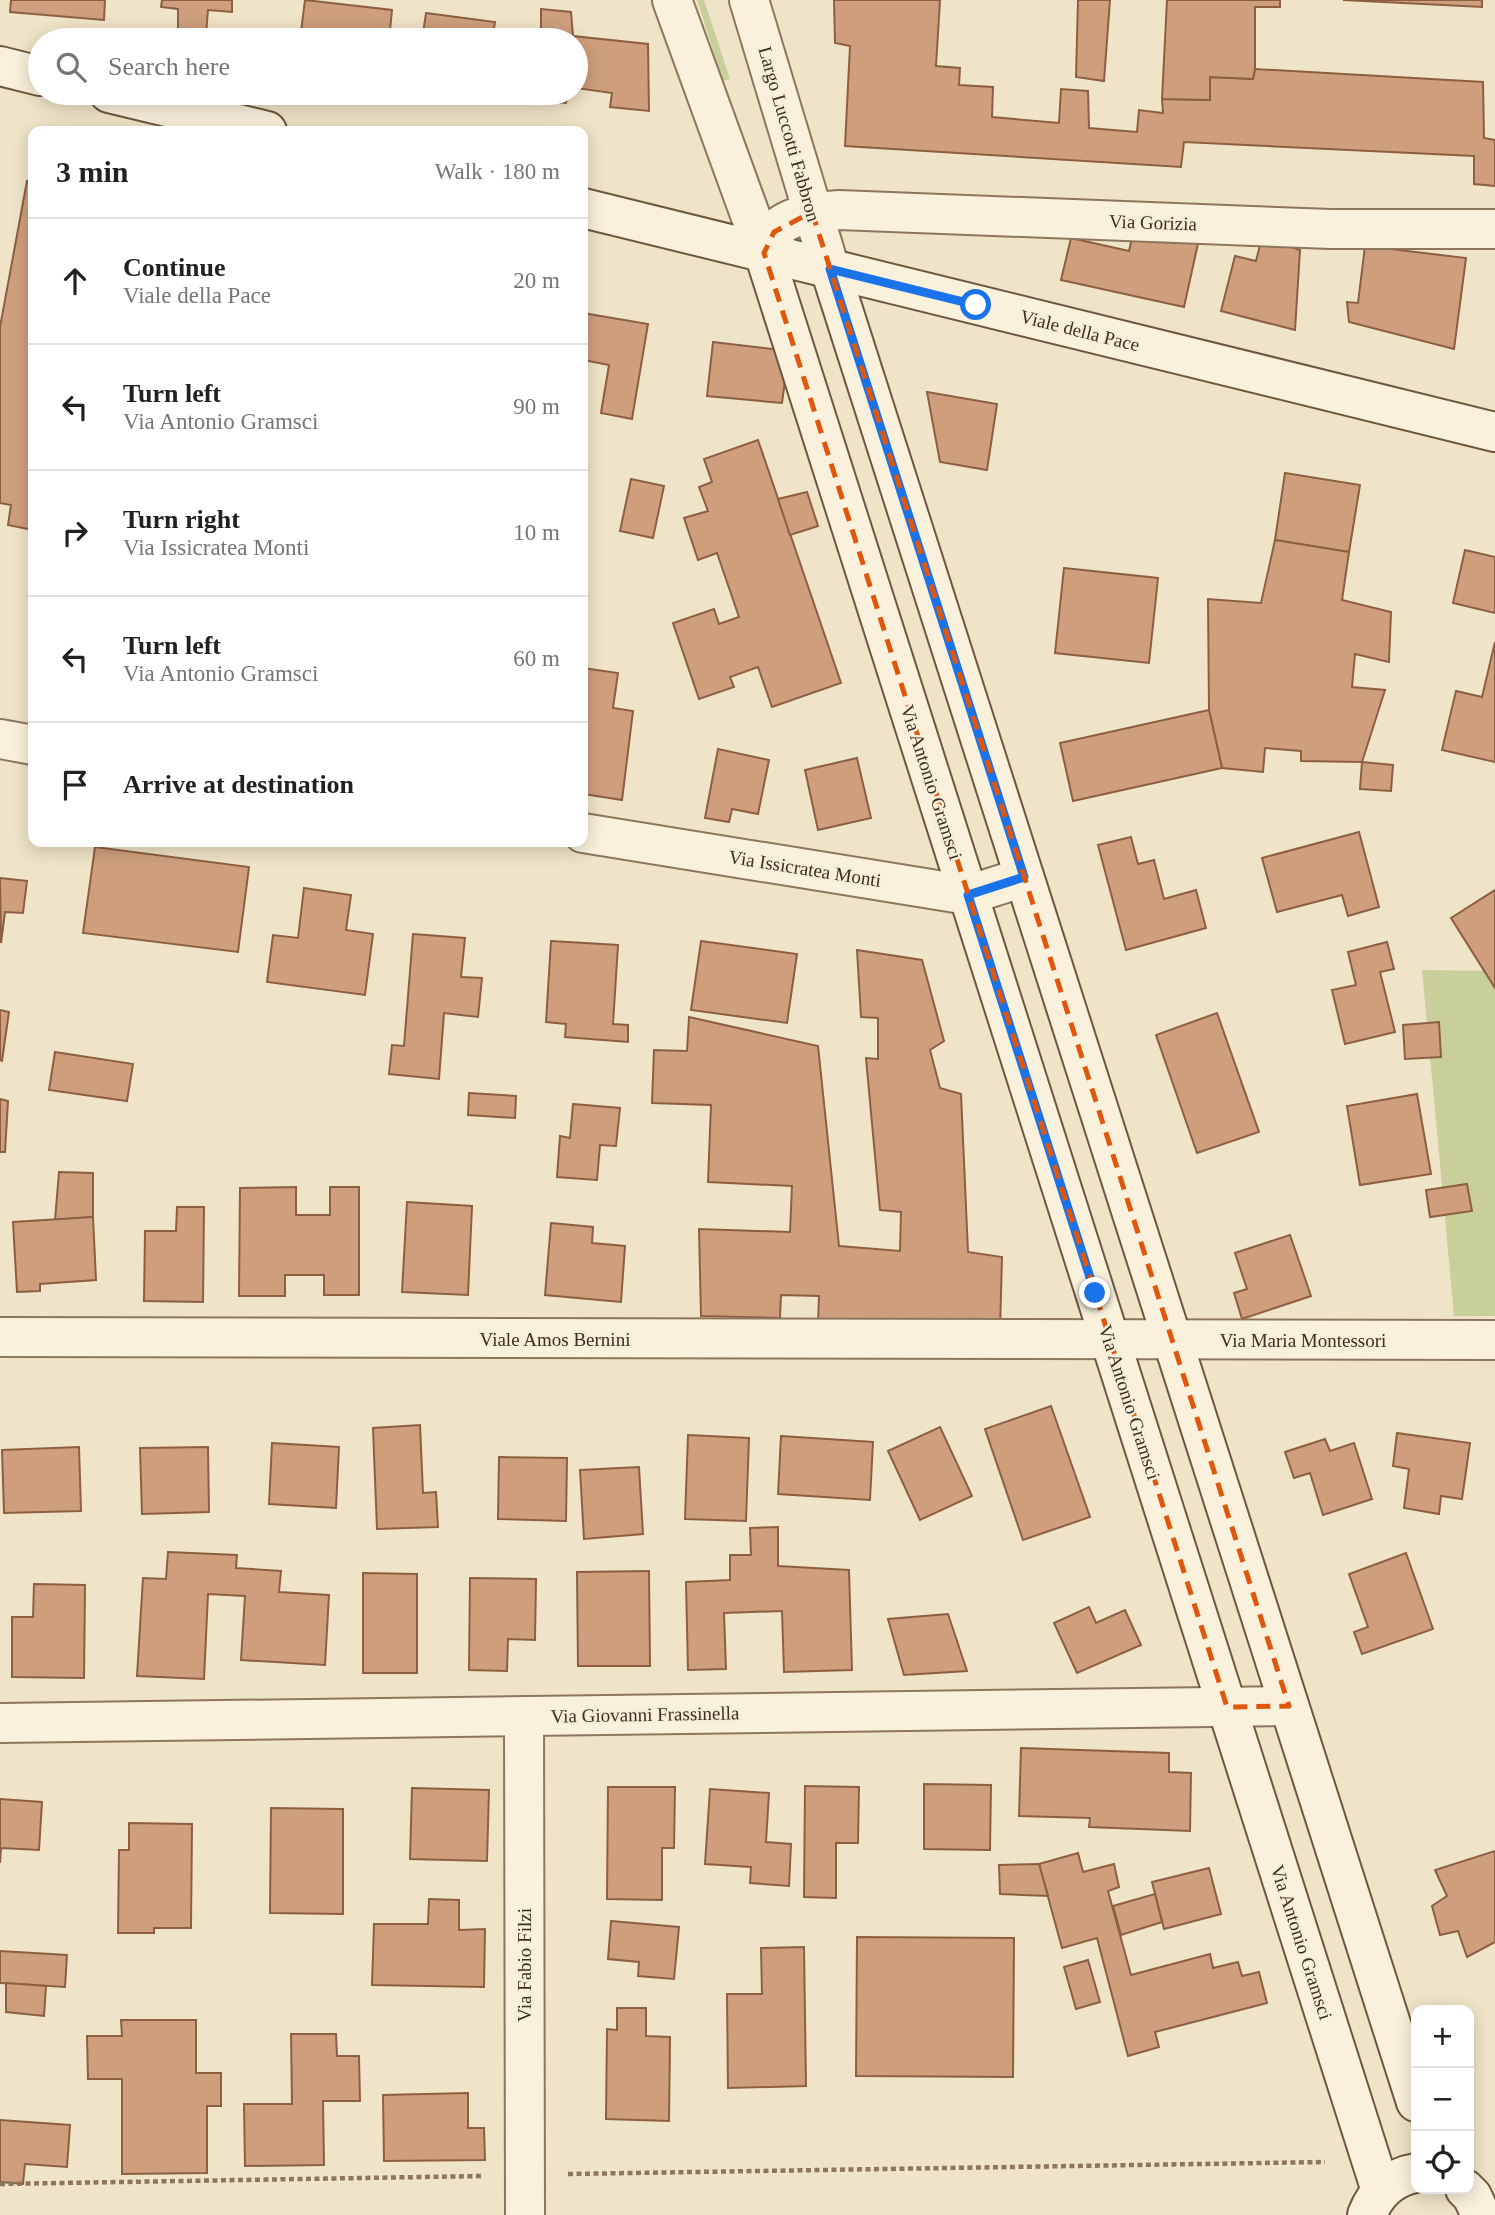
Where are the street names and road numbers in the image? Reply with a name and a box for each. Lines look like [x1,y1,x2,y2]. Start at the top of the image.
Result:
street label: Largo Luccotti Fabbron [754,44,825,225]
street label: Via Gorizia [1109,210,1198,235]
street label: Viale della Pace [1018,306,1142,355]
street label: Via Antonio Gramsci [897,702,966,862]
street label: Via Issicratea Monti [727,846,883,891]
street label: Via Antonio Gramsci [1095,1322,1164,1482]
street label: Viale Amos Bernini [480,1329,630,1350]
street label: Via Maria Montessori [1220,1330,1386,1351]
street label: Via Giovanni Frassinella [550,1702,740,1727]
street label: Via Antonio Gramsci [1267,1862,1336,2022]
street label: Via Fabio Filzi [514,1908,535,2022]

